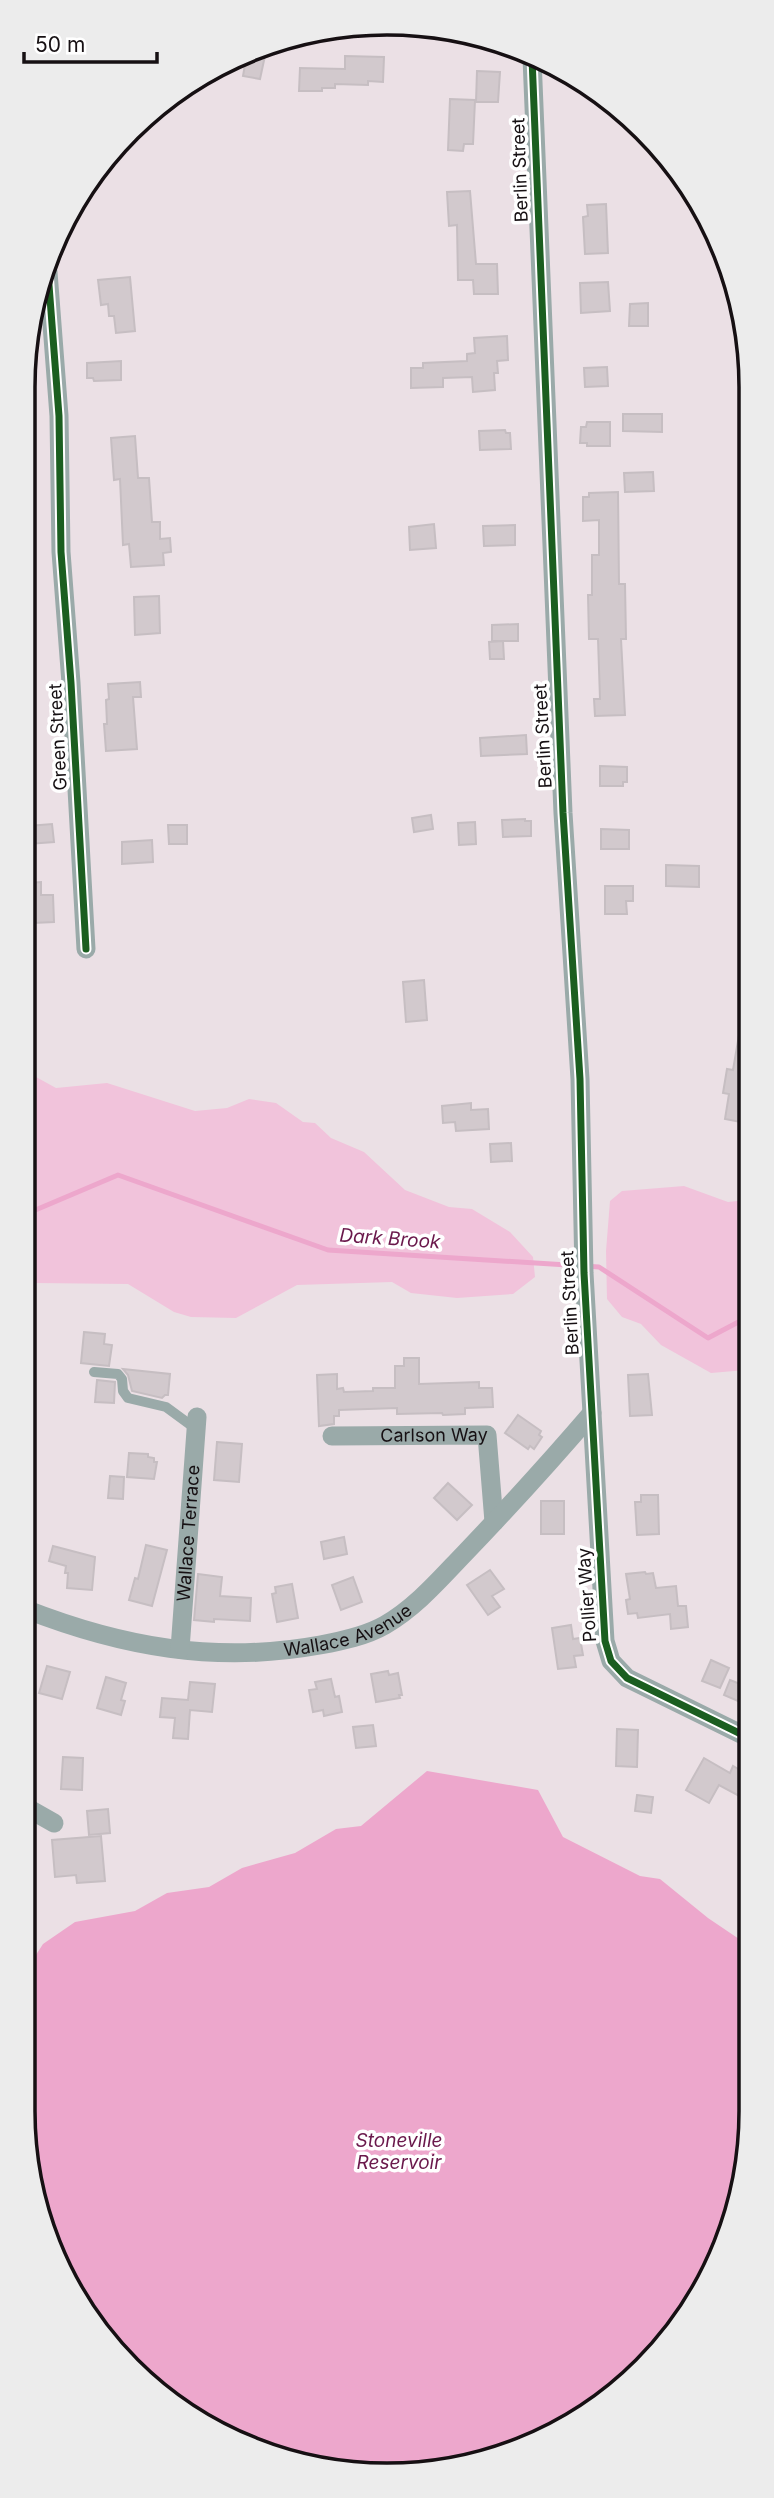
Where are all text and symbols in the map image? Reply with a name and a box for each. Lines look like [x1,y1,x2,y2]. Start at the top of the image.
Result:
scale bar [24,21,158,65]
text: 50 m [35,32,85,57]
street label: Berlin Street [507,117,532,223]
street label: Green Street [44,683,71,791]
street label: Berlin Street [529,683,556,789]
water label: Dark Brook [339,1223,442,1254]
street label: Berlin Street [556,1250,583,1356]
street label: Carlson Way [380,1424,488,1446]
street label: Wallace Terrace [172,1464,203,1602]
street label: Pollier Way [573,1547,600,1643]
street label: Wallace Avenue [282,1599,416,1660]
water label: Stoneville Reservoir [356,2129,442,2174]

